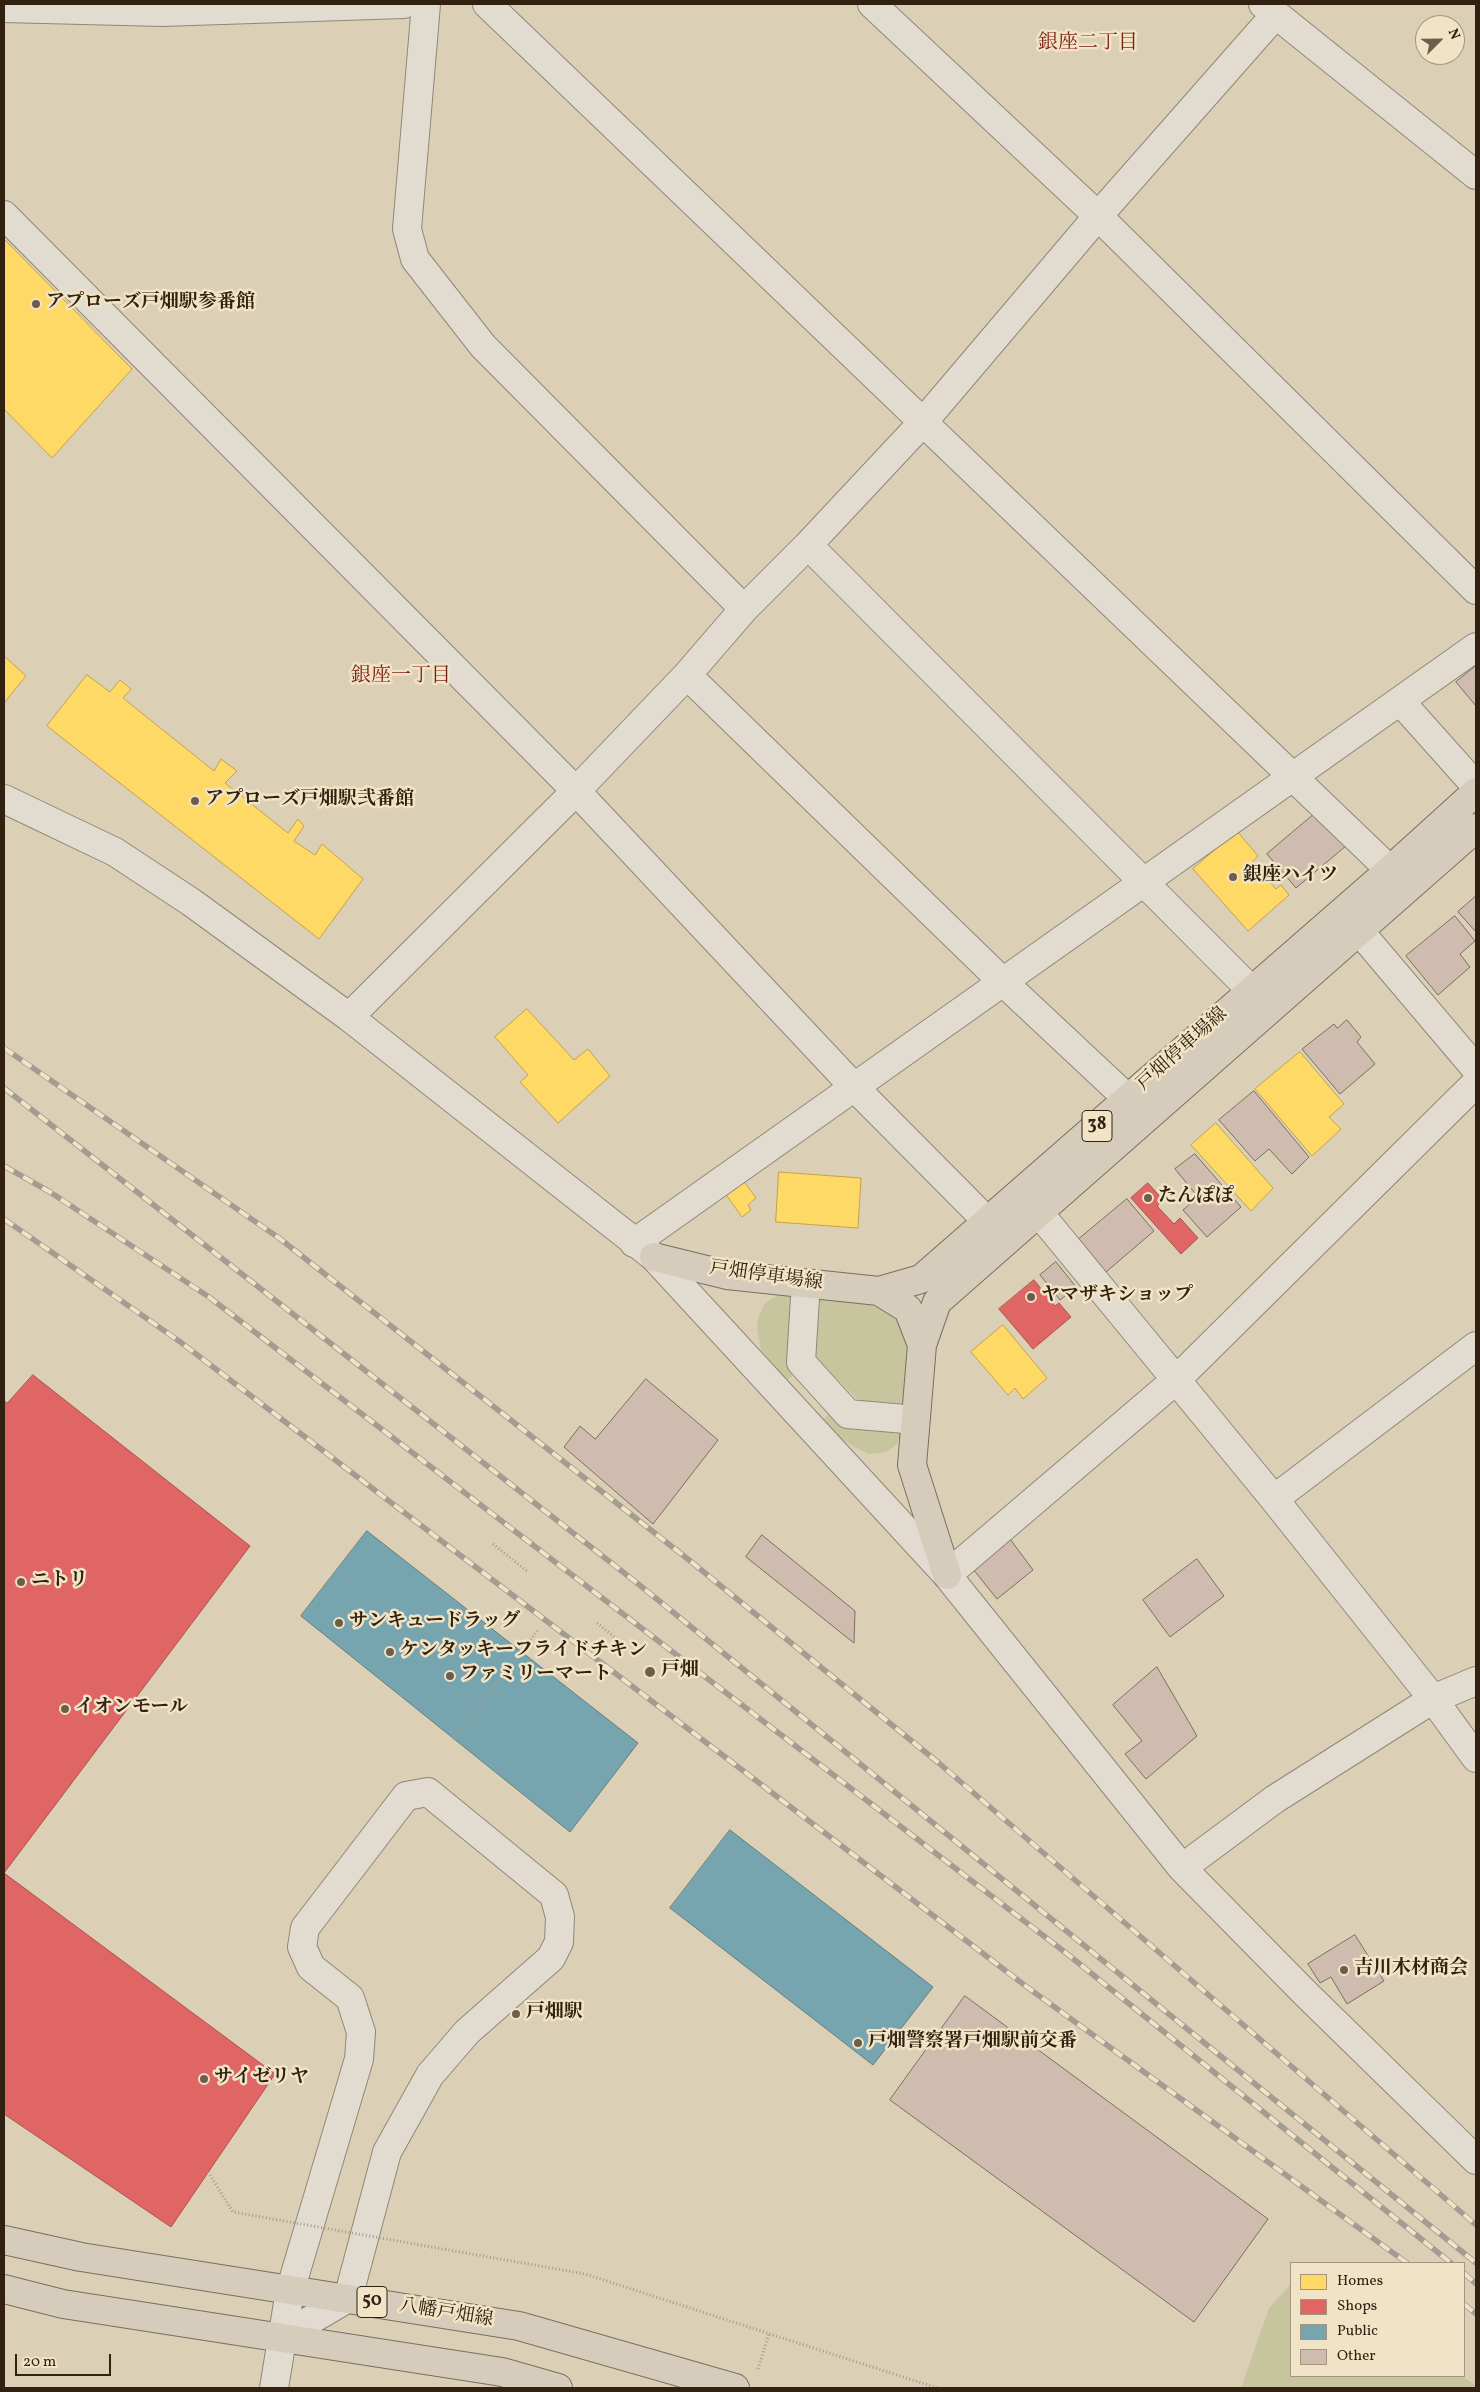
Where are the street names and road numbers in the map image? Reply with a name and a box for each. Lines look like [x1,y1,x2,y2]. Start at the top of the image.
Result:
street label: 戸畑停車場線 [1133,1003,1233,1097]
road number: 38 [1082,1110,1112,1142]
street label: 戸畑停車場線 [708,1258,824,1296]
road number: 50 [357,2286,387,2318]
street label: 八幡戸畑線 [397,2295,495,2333]

